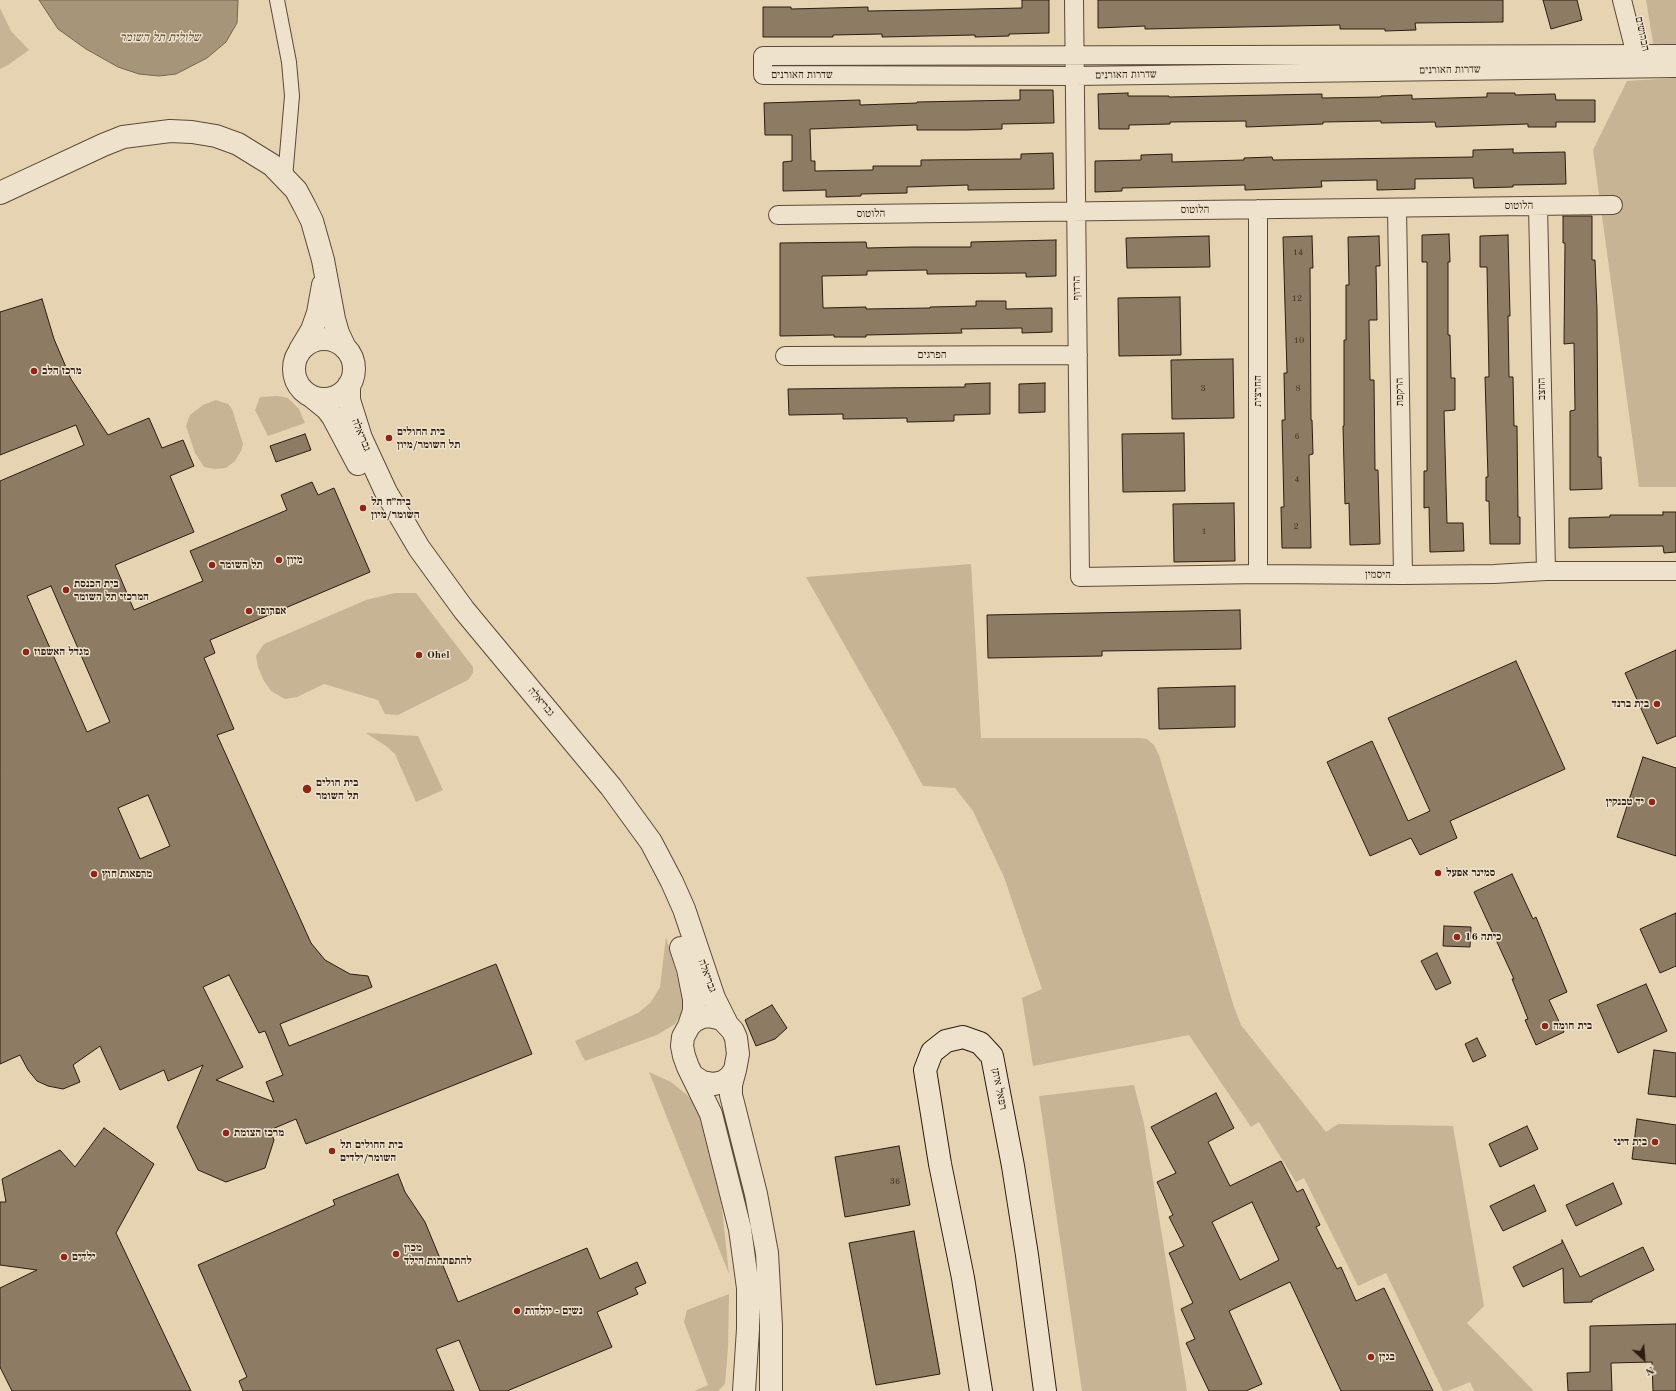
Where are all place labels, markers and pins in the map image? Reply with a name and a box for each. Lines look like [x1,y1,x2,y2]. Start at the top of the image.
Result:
place label: מרכז הלב [42,364,82,378]
marker: מרכז הלב [29,366,39,376]
place label: בית החולים תל השומר/מיון [397,425,460,451]
marker: בית החולים תל השומר/מיון [384,433,394,443]
place label: ביה״ח תל השומר/מיון [371,495,420,521]
marker: ביה״ח תל השומר/מיון [358,503,368,513]
place label: מיון [287,553,303,567]
marker: מיון [274,555,284,565]
place label: תל השומר [220,558,263,572]
marker: תל השומר [207,560,217,570]
place label: בית הכנסת המרכזי תל השומר [74,577,149,603]
marker: בית הכנסת המרכזי תל השומר [61,585,71,595]
place label: אפרופו [257,604,286,618]
marker: אפרופו [244,606,254,616]
place label: מגדל האשפוז [34,645,89,659]
marker: מגדל האשפוז [21,647,31,657]
place label: Ohel [427,648,450,662]
marker: Ohel [414,650,424,660]
place label: בית ברנד [1612,697,1649,711]
marker: בית ברנד [1652,699,1662,709]
place label: בית חולים תל השומר [316,776,359,802]
marker: בית חולים תל השומר [301,783,313,795]
place label: יד טבנקין [1606,795,1644,809]
marker: יד טבנקין [1647,797,1657,807]
place label: סמינר אפעל [1446,866,1495,880]
place label: מרפאות חוץ [102,867,152,881]
marker: סמינר אפעל [1433,868,1443,878]
marker: מרפאות חוץ [89,869,99,879]
place label: כיתה 16 [1465,930,1501,944]
marker: כיתה 16 [1452,932,1462,942]
place label: בית חומה [1553,1019,1592,1033]
marker: בית חומה [1540,1021,1550,1031]
place label: מרכז הצומת [234,1126,284,1140]
marker: מרכז הצומת [221,1128,231,1138]
place label: בית דיני [1614,1135,1647,1149]
marker: בית דיני [1650,1137,1660,1147]
place label: בית החולים תל השומר/ילדים [340,1138,403,1164]
marker: בית החולים תל השומר/ילדים [327,1146,337,1156]
place label: מכון להתפתחות הילד [404,1241,472,1267]
marker: מכון להתפתחות הילד [391,1249,401,1259]
place label: ילדים [72,1250,95,1264]
marker: ילדים [59,1252,69,1262]
place label: נשים - יולדות [525,1304,583,1318]
marker: נשים - יולדות [512,1306,522,1316]
place label: בגין [1379,1350,1395,1364]
marker: בגין [1366,1352,1376,1362]

